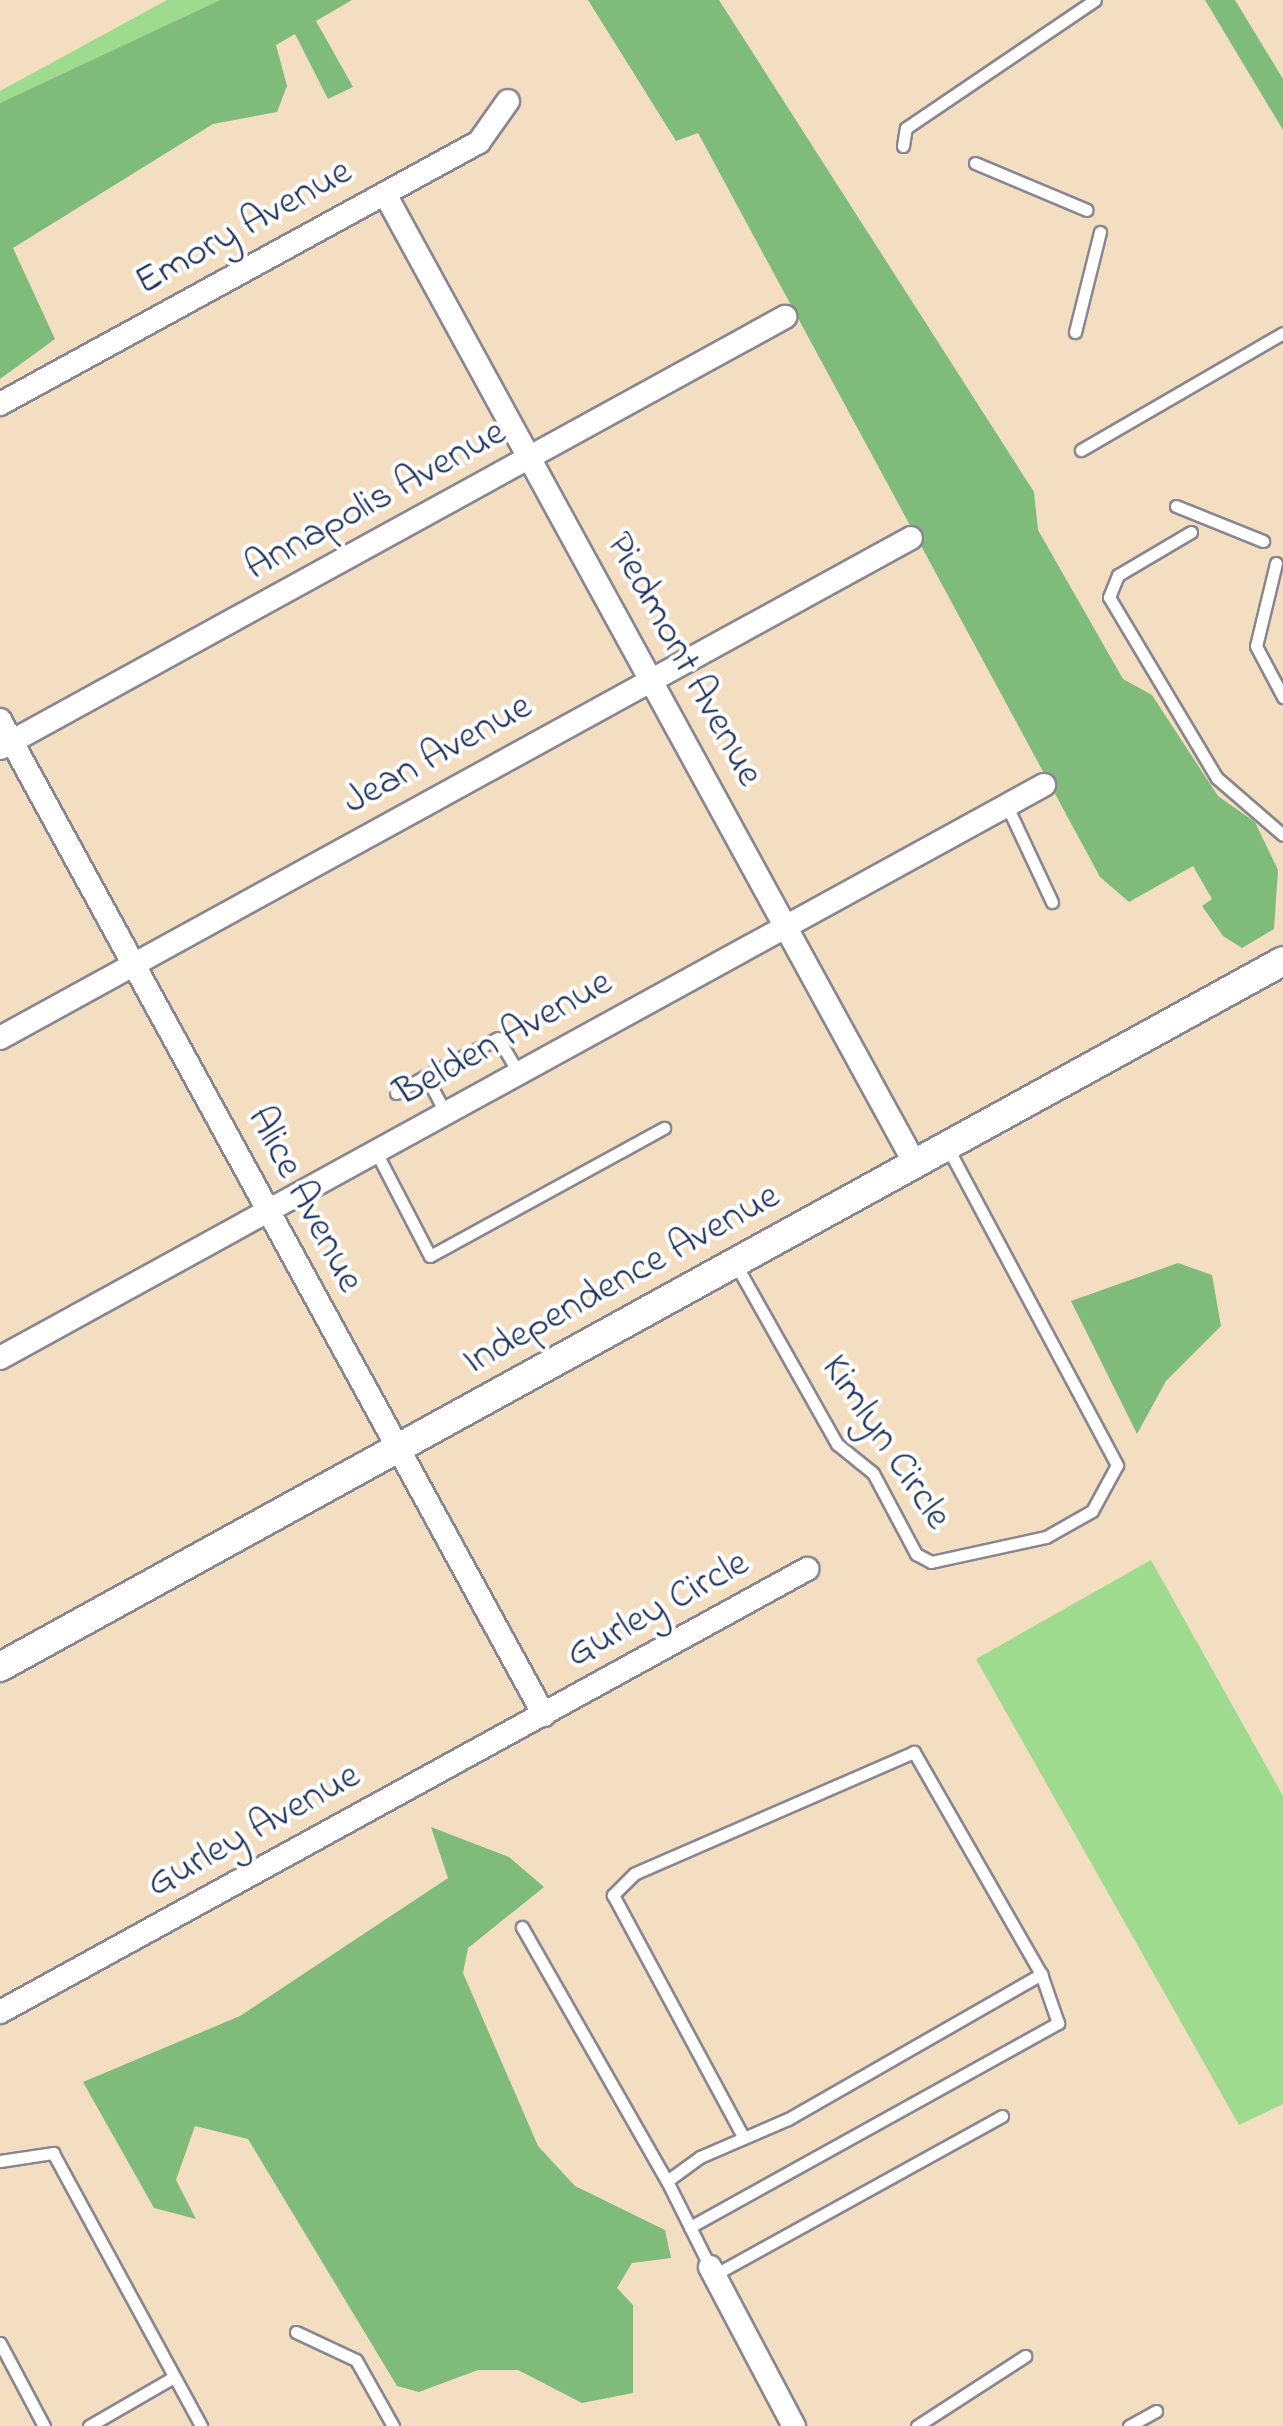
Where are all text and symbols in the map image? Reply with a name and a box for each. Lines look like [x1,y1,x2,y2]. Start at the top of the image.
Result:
street label: Emory Avenue [127,149,361,307]
street label: Annapolis Avenue [237,409,515,593]
street label: Piedmont Avenue [593,525,773,795]
street label: Jean Avenue [335,684,541,826]
street label: Belden Avenue [387,960,621,1118]
street label: Alice Avenue [235,1099,373,1301]
street label: Independence Avenue [455,1173,789,1387]
street label: Kimlyn Circle [809,1347,961,1539]
street label: Gurley Circle [558,1540,758,1680]
street label: Gurley Avenue [139,1753,369,1909]

